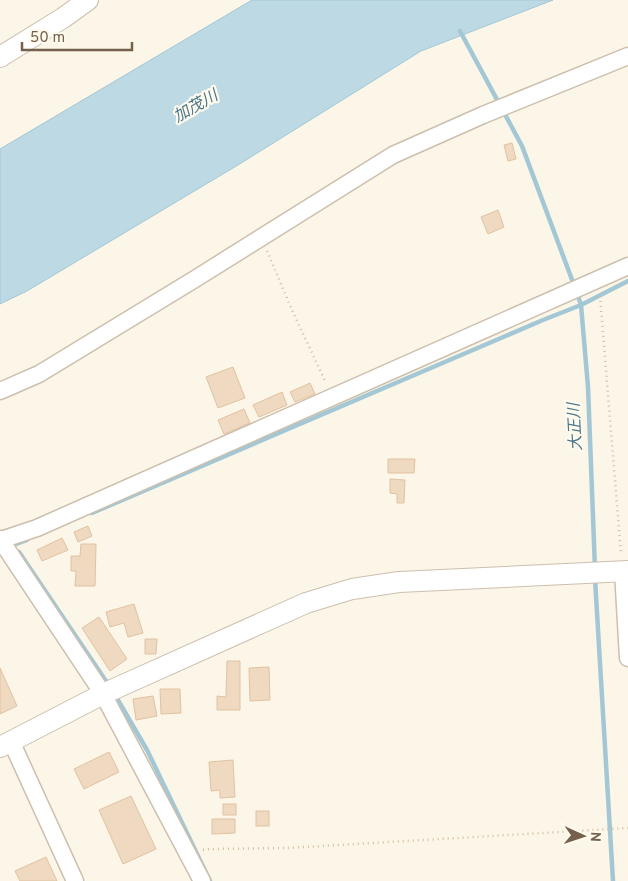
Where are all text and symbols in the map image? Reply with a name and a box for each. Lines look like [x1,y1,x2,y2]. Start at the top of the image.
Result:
scale bar [22,20,132,52]
text: 50 m [30,29,65,48]
water label: 加茂川 [170,85,224,128]
water label: 大正川 [565,401,587,451]
north arrow [558,811,608,861]
text: N [586,831,603,842]

